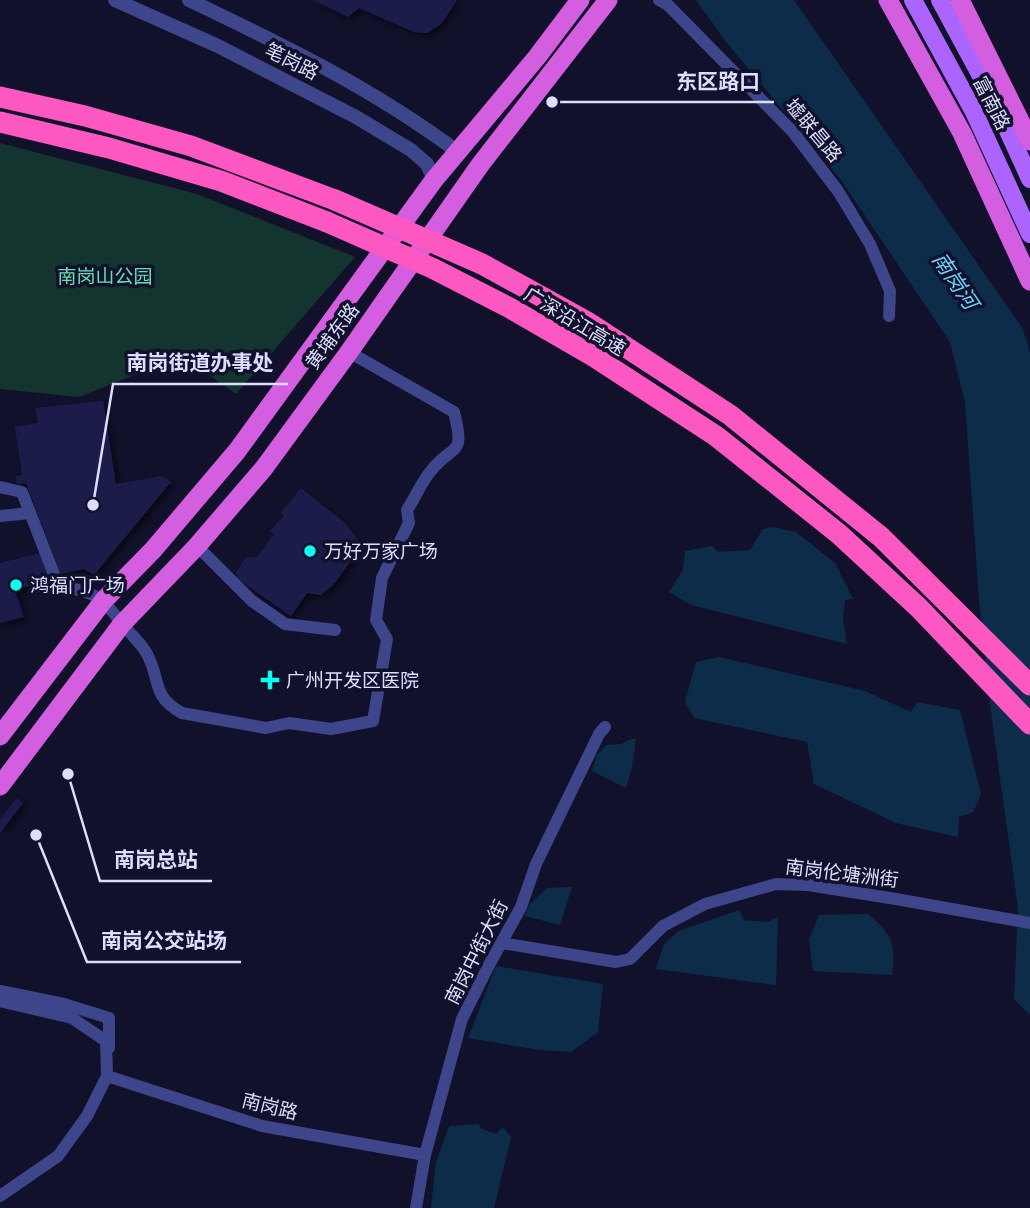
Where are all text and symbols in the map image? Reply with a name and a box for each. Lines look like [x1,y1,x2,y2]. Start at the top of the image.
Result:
street label: 笔岗路 [261,39,322,85]
callout: 东区路口 [662,60,774,102]
text: 东区路口 [676,70,760,95]
street label: 富南路 [968,73,1014,134]
street label: 墟联昌路 [780,94,846,167]
water label: 南岗河 [927,248,985,318]
park label: 南岗山公园 [57,266,153,288]
street label: 广深沿江高速 [520,283,629,361]
street label: 黄埔东路 [302,299,364,374]
callout: 南岗街道办事处 [113,342,288,384]
text: 南岗街道办事处 [127,351,274,376]
place label: 万好万家广场 [324,541,438,563]
marker: 万好万家广场 [302,543,318,559]
place label: 鸿福门广场 [30,575,125,597]
marker: 鸿福门广场 [8,577,24,593]
marker: 广州开发区医院 [260,670,280,690]
place label: 广州开发区医院 [286,670,419,692]
callout: 南岗总站 [100,839,212,881]
text: 南岗总站 [114,848,198,873]
street label: 南岗伦塘洲街 [784,856,900,892]
street label: 南岗中街大街 [441,897,513,1008]
callout: 南岗公交站场 [87,920,241,962]
text: 南岗公交站场 [101,929,227,954]
street label: 南岗路 [239,1089,300,1125]

